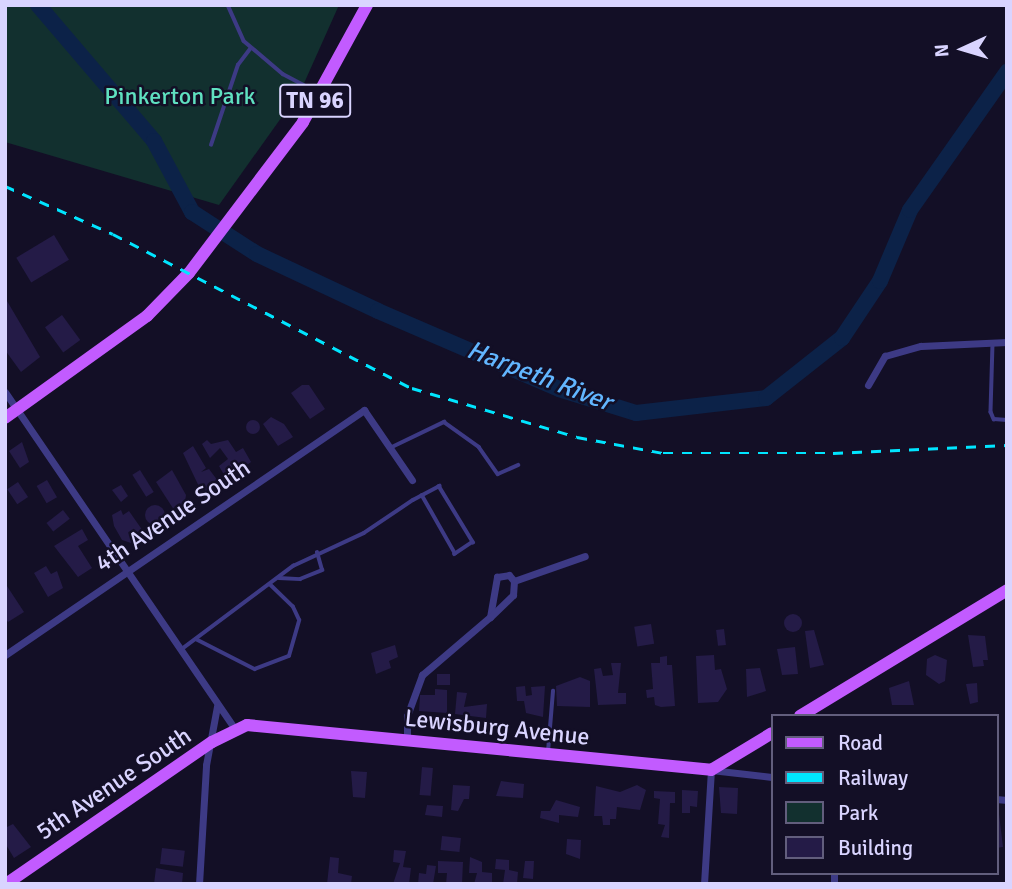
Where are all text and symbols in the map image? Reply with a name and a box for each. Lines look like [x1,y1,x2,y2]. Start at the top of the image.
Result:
north arrow [928,14,998,84]
text: N [930,43,954,58]
road number: TN 96 [278,82,352,120]
park label: Pinkerton Park [104,83,256,111]
water label: Harpeth River [462,335,616,419]
street label: 4th Avenue South [90,454,256,578]
street label: Lewisburg Avenue [403,704,591,752]
legend [771,714,998,875]
street label: 5th Avenue South [31,722,197,846]
text: Road [838,730,883,756]
text: Railway [838,765,908,791]
text: Park [838,800,878,826]
text: Building [838,835,913,861]

